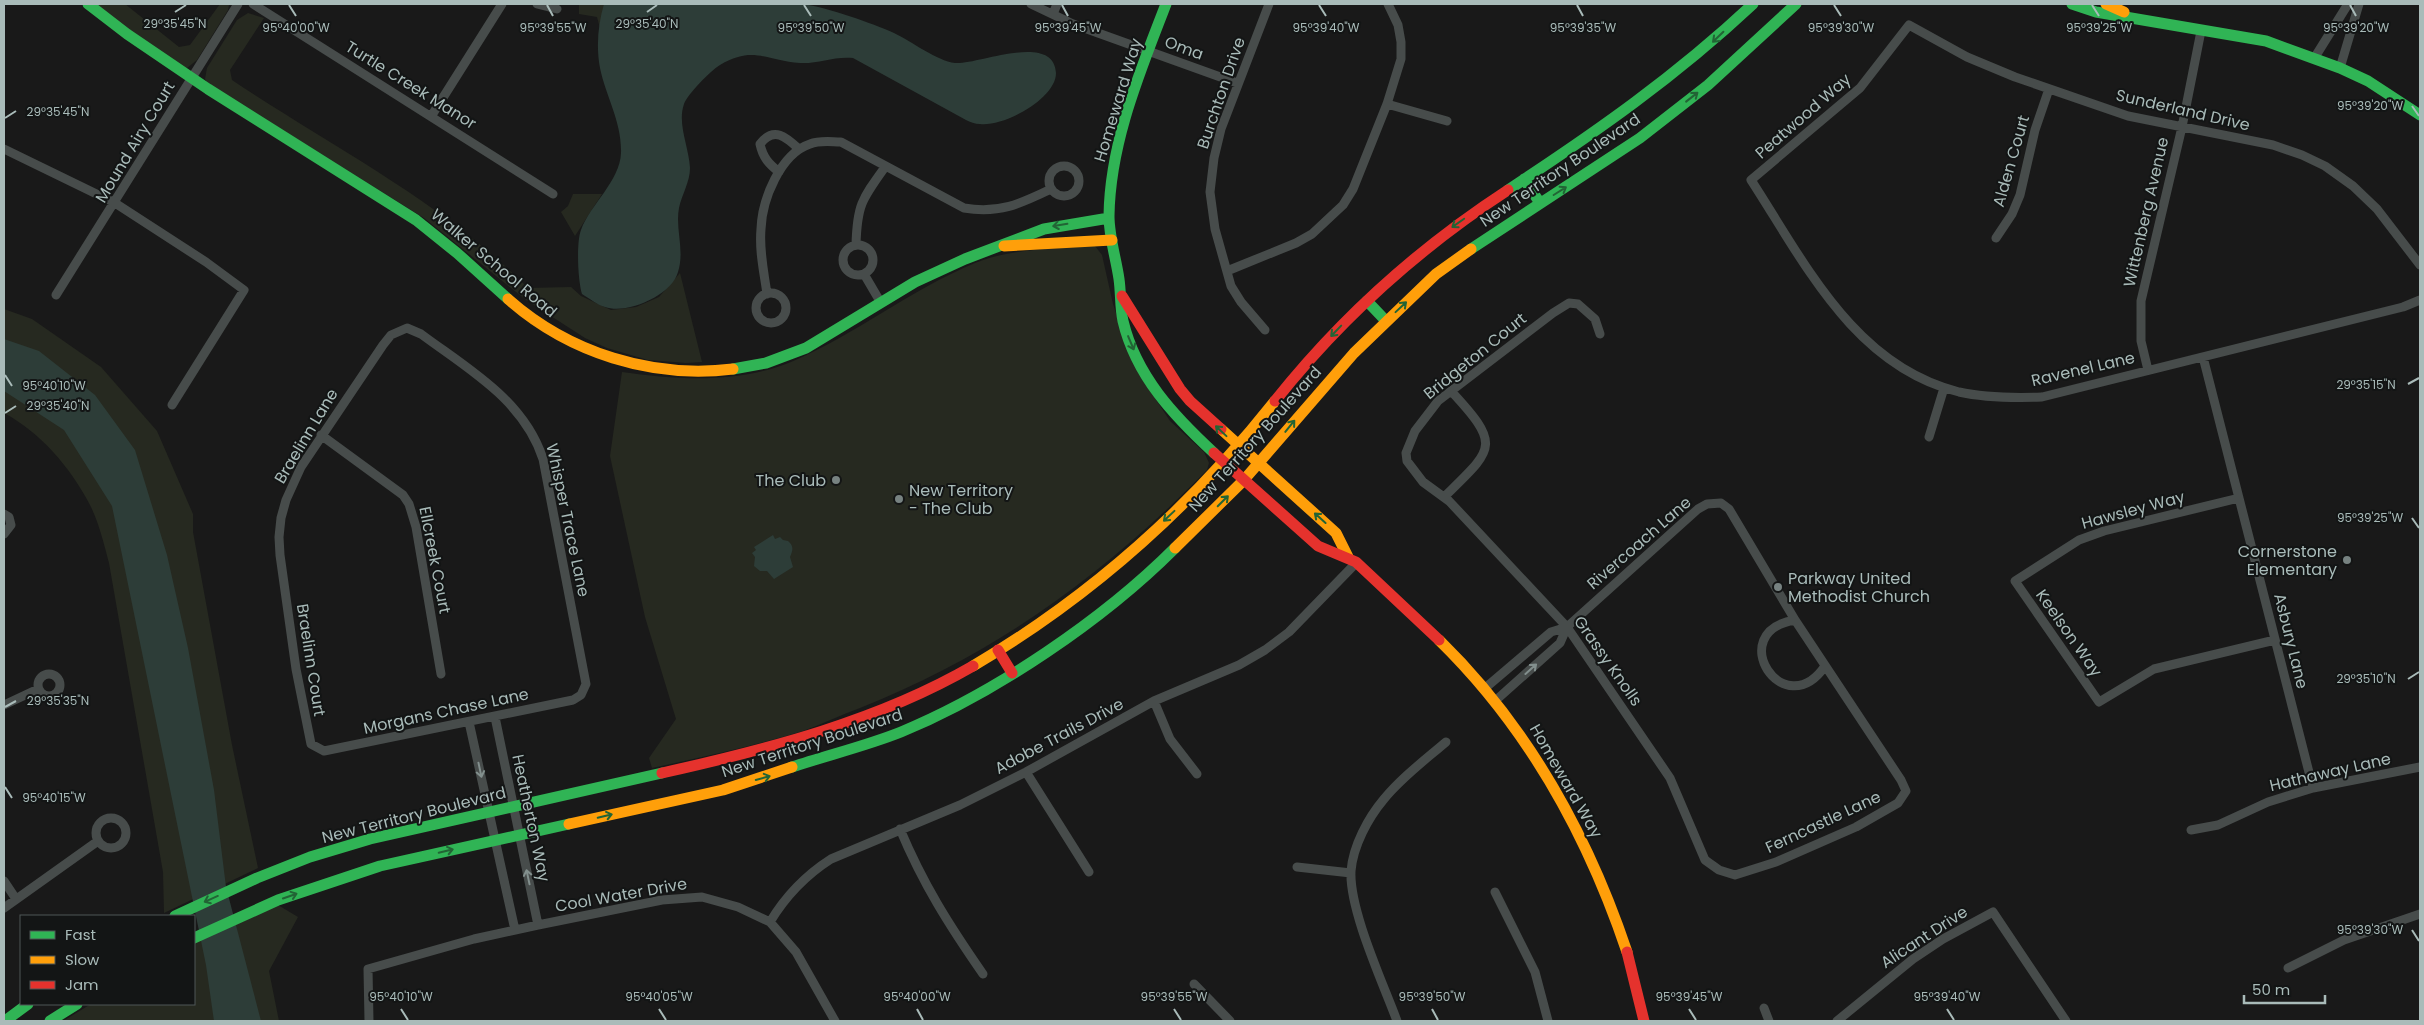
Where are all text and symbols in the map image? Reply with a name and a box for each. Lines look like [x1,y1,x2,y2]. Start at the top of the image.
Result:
text: 29°35'45"N [144,15,206,32]
text: 29°35'40"N [616,15,678,32]
text: 95°40'00"W [262,19,330,36]
text: 95°39'55"W [520,19,587,36]
text: 95°39'50"W [778,19,845,36]
text: 95°39'45"W [1035,19,1102,36]
text: 95°39'40"W [1293,19,1360,36]
text: 95°39'35"W [1550,19,1616,36]
text: 95°39'30"W [1808,19,1874,36]
text: 95°39'25"W [2066,19,2132,36]
text: 95°39'20"W [2323,19,2389,36]
street label: Oma [1161,30,1207,66]
one-way arrow [1712,31,1724,43]
street label: Burchton Drive [1191,34,1251,152]
street label: Turtle Creek Manor [341,35,481,135]
street label: Homeward Way [1088,35,1148,165]
street label: Peatwood Way [1750,68,1856,164]
street label: Mound Airy Court [90,77,181,207]
street label: Sunderland Drive [2114,83,2252,137]
one-way arrow [1685,92,1698,103]
text: 95°39'20"W [2337,97,2403,114]
text: 29°35'45"N [27,103,89,120]
street label: New Territory Boulevard [1475,108,1645,232]
street label: Alden Court [1987,112,2035,210]
street label: Wittenberg Avenue [2118,135,2174,289]
one-way arrow [1552,186,1566,196]
street label: Walker School Road [426,203,562,323]
one-way arrow [1451,218,1465,228]
one-way arrow [1053,220,1069,230]
one-way arrow [1394,301,1407,313]
street label: Bridgeton Court [1419,307,1532,405]
one-way arrow [1330,325,1342,337]
one-way arrow [1127,335,1136,350]
street label: Ravenel Lane [2029,346,2137,392]
street label: New Territory Boulevard [1183,361,1327,517]
text: 29°35'15"N [2336,376,2396,393]
text: 95°40'10"W [22,377,86,394]
street label: Braelinn Lane [269,384,343,488]
text: 29°35'40"N [27,397,89,414]
one-way arrow [1284,420,1295,433]
one-way arrow [1215,425,1228,437]
street label: Whisper Trace Lane [540,441,596,599]
place label: The Club [756,469,826,492]
marker: The Club [830,474,842,486]
place label: New Territory - The Club [909,479,1013,520]
street label: Hawsley Way [2079,485,2187,535]
street label: Rivercoach Lane [1582,491,1696,595]
marker: New Territory - The Club [893,493,905,505]
one-way arrow [1217,495,1229,507]
street label: Ellcreek Court [413,504,457,616]
text: 95°39'25"W [2337,509,2403,526]
one-way arrow [1163,510,1175,522]
one-way arrow [1313,513,1326,524]
place label: Cornerstone Elementary [2238,540,2337,581]
marker: Cornerstone Elementary [2341,554,2353,566]
place label: Parkway United Methodist Church [1788,567,1930,608]
marker: Parkway United Methodist Church [1772,581,1784,593]
street label: Keelson Way [2030,585,2108,681]
street label: Asbury Lane [2268,591,2314,691]
street label: Braelinn Court [291,602,331,718]
street label: Grassy Knolls [1568,611,1648,711]
one-way arrow [1525,663,1538,675]
text: 29°35'10"N [2336,670,2396,687]
street label: Morgans Chase Lane [361,682,531,740]
text: 29°35'35"N [27,692,89,709]
street label: Adobe Trails Drive [991,692,1128,780]
street label: New Territory Boulevard [719,703,905,783]
street label: Homeward Way [1524,720,1608,842]
street label: Hathaway Lane [2267,747,2393,797]
street label: Heatherton Way [506,752,556,884]
one-way arrow [475,762,485,778]
one-way arrow [754,773,770,782]
street label: New Territory Boulevard [320,781,508,849]
street label: Ferncastle Lane [1762,785,1885,859]
text: 95°40'15"W [22,789,86,806]
one-way arrow [596,811,612,820]
one-way arrow [438,846,454,855]
one-way arrow [523,869,532,885]
street label: Cool Water Drive [553,872,689,918]
one-way arrow [282,891,297,900]
one-way arrow [204,895,219,905]
street label: Alicant Drive [1876,900,1972,974]
legend [20,915,195,1005]
text: 95°39'30"W [2337,921,2403,938]
text: Fast [65,924,96,945]
text: Slow [65,949,100,970]
scale bar [2244,972,2325,1004]
text: Jam [65,974,99,995]
text: 50 m [2252,979,2290,1000]
text: 95°40'10"W [369,988,433,1005]
text: 95°40'05"W [625,988,693,1005]
text: 95°40'00"W [883,988,951,1005]
text: 95°39'55"W [1141,988,1208,1005]
text: 95°39'50"W [1399,988,1466,1005]
text: 95°39'45"W [1656,988,1723,1005]
text: 95°39'40"W [1914,988,1981,1005]

